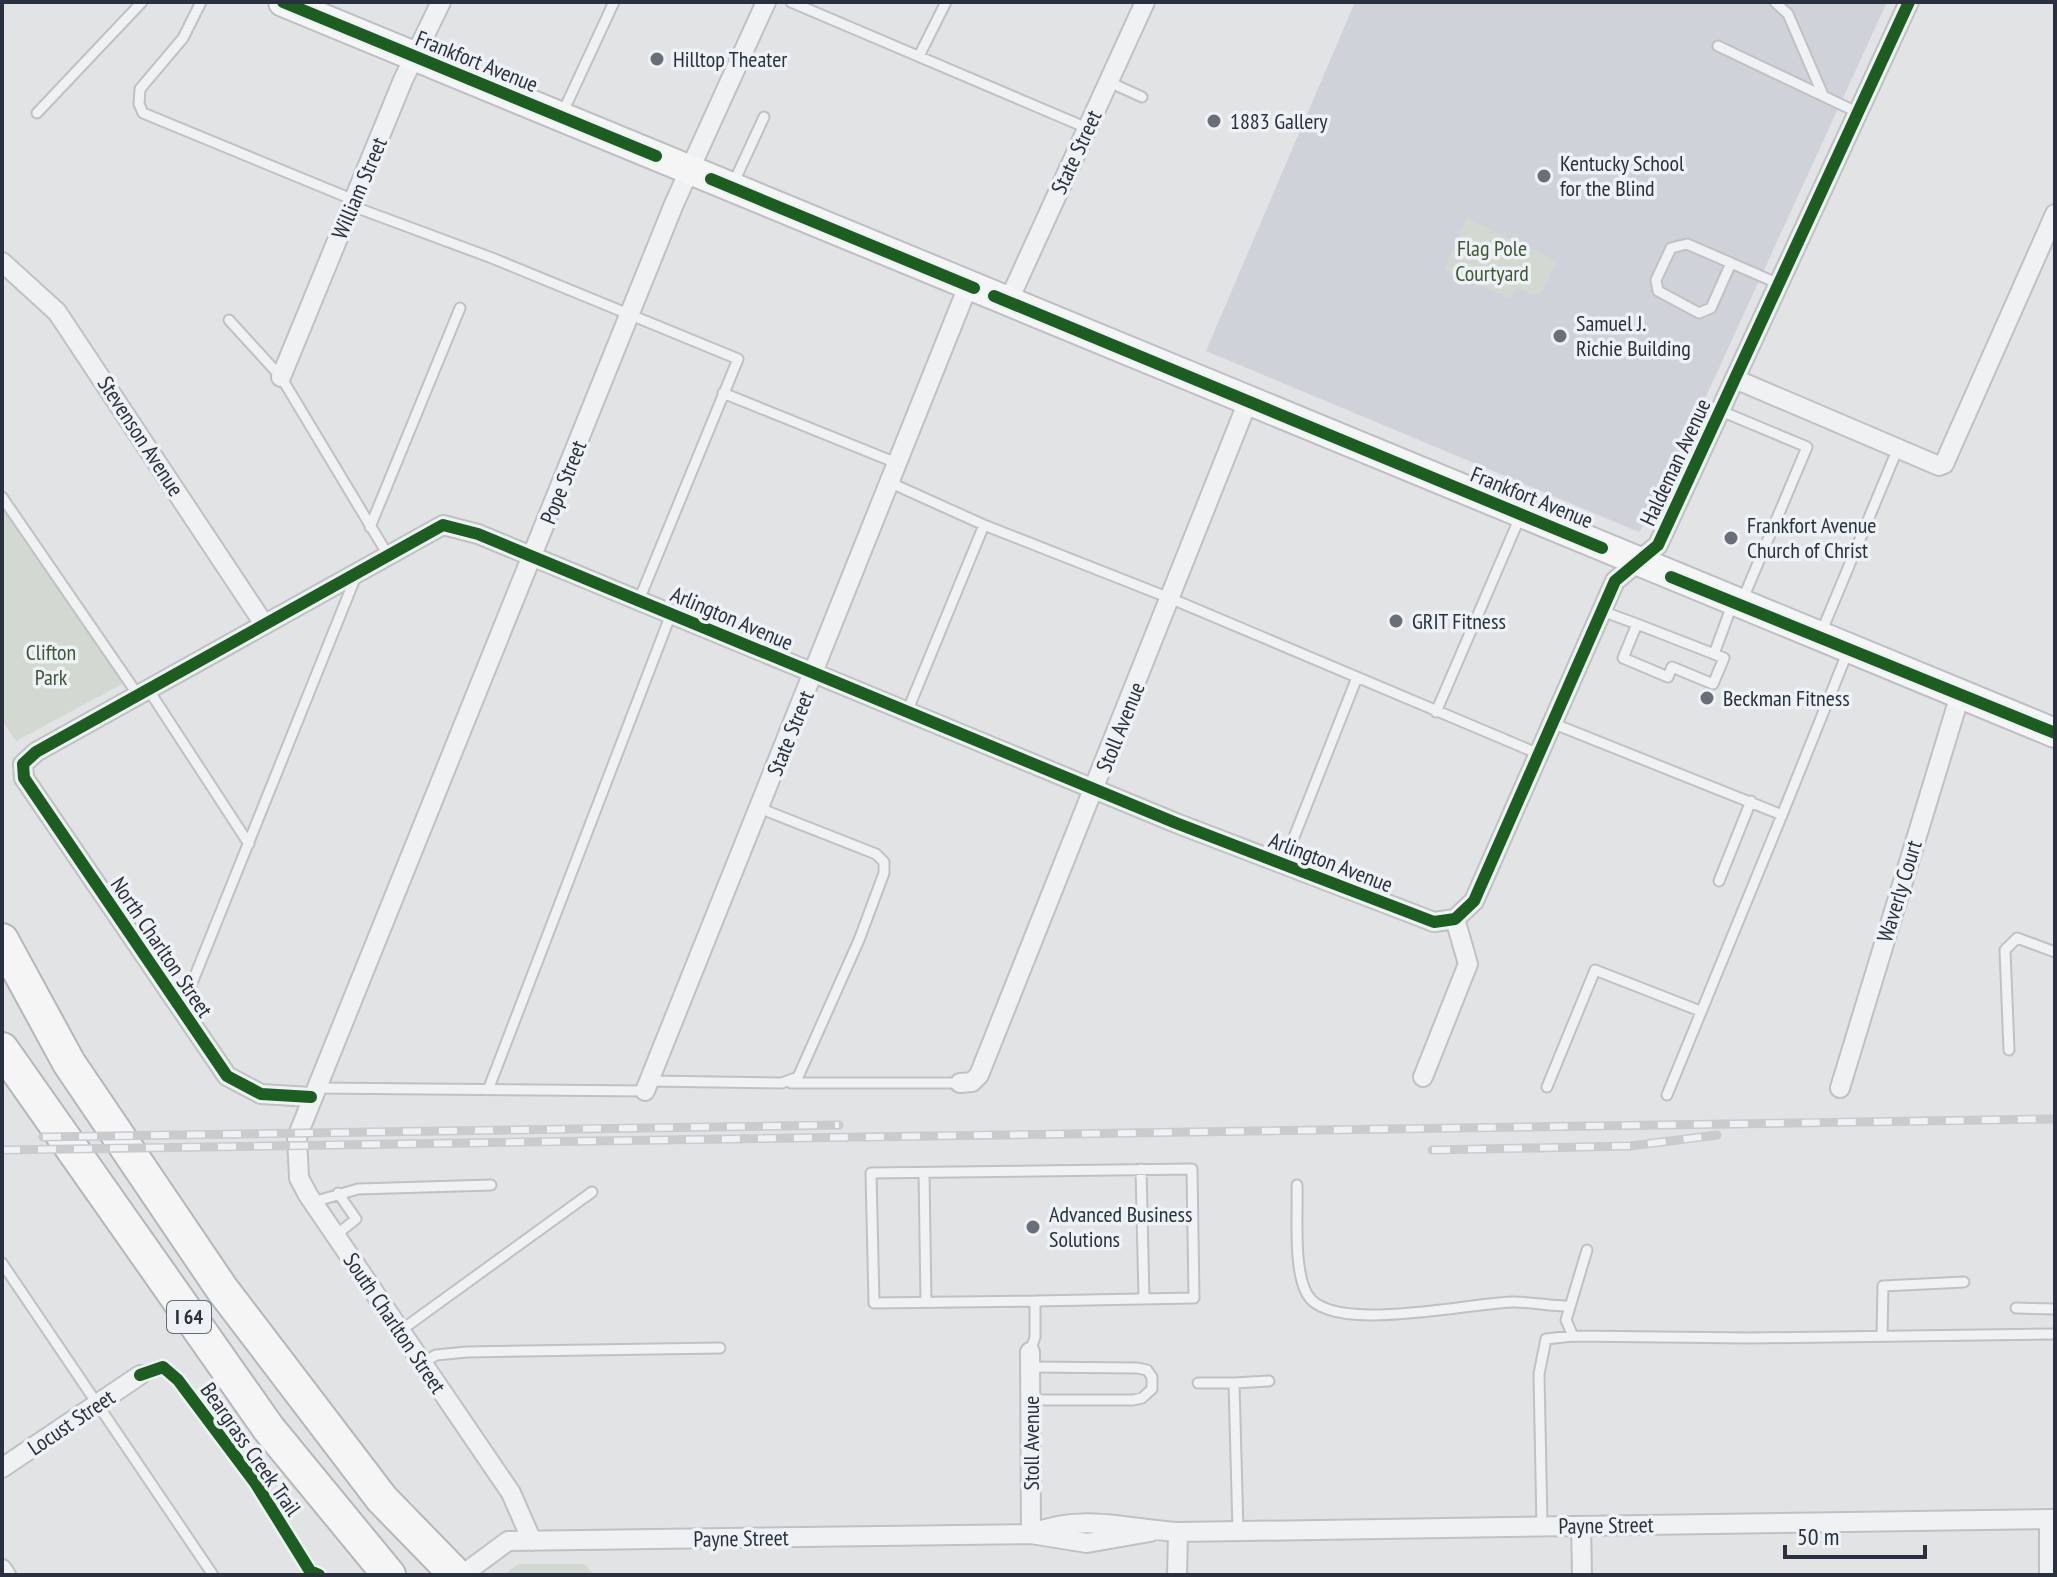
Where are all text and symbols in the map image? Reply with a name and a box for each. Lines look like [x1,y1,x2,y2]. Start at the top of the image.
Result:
street label: Frankfort Avenue [412,24,542,98]
place label: Hilltop Theater [673,45,787,73]
marker: Hilltop Theater [648,50,666,68]
street label: State Street [1044,106,1108,198]
place label: 1883 Gallery [1230,107,1328,135]
marker: 1883 Gallery [1205,112,1223,130]
street label: William Street [325,133,393,243]
place label: Kentucky School for the Blind [1560,149,1685,202]
marker: Kentucky School for the Blind [1535,167,1553,185]
park label: Flag Pole Courtyard [1455,234,1529,287]
place label: Samuel J. Richie Building [1576,309,1691,362]
marker: Samuel J. Richie Building [1551,327,1569,345]
street label: Stevenson Avenue [92,371,190,501]
street label: Haldeman Avenue [1633,394,1717,530]
street label: Pope Street [534,436,592,528]
street label: Frankfort Avenue [1467,460,1597,534]
place label: Frankfort Avenue Church of Christ [1747,511,1876,564]
marker: Frankfort Avenue Church of Christ [1722,529,1740,547]
street label: Arlington Avenue [667,580,797,656]
place label: GRIT Fitness [1412,607,1506,635]
marker: GRIT Fitness [1387,612,1405,630]
park label: Clifton Park [26,638,76,691]
street label: Stoll Avenue [1089,678,1151,776]
place label: Beckman Fitness [1723,684,1850,712]
street label: State Street [760,686,820,780]
marker: Beckman Fitness [1698,689,1716,707]
street label: Arlington Avenue [1265,826,1397,898]
street label: Waverly Court [1870,837,1928,945]
street label: North Charlton Street [105,872,219,1022]
place label: Advanced Business Solutions [1049,1200,1192,1253]
marker: Advanced Business Solutions [1024,1218,1042,1236]
street label: South Charlton Street [338,1247,452,1399]
road number: I 64 [167,1301,211,1333]
street label: Beargrass Creek Trail [195,1377,308,1522]
street label: Locust Street [22,1383,120,1461]
street label: Stoll Avenue [1017,1396,1045,1490]
scale bar [1785,1509,1925,1559]
street label: Payne Street [1558,1510,1654,1540]
text: 50 m [1797,1521,1839,1552]
street label: Payne Street [693,1523,789,1553]

